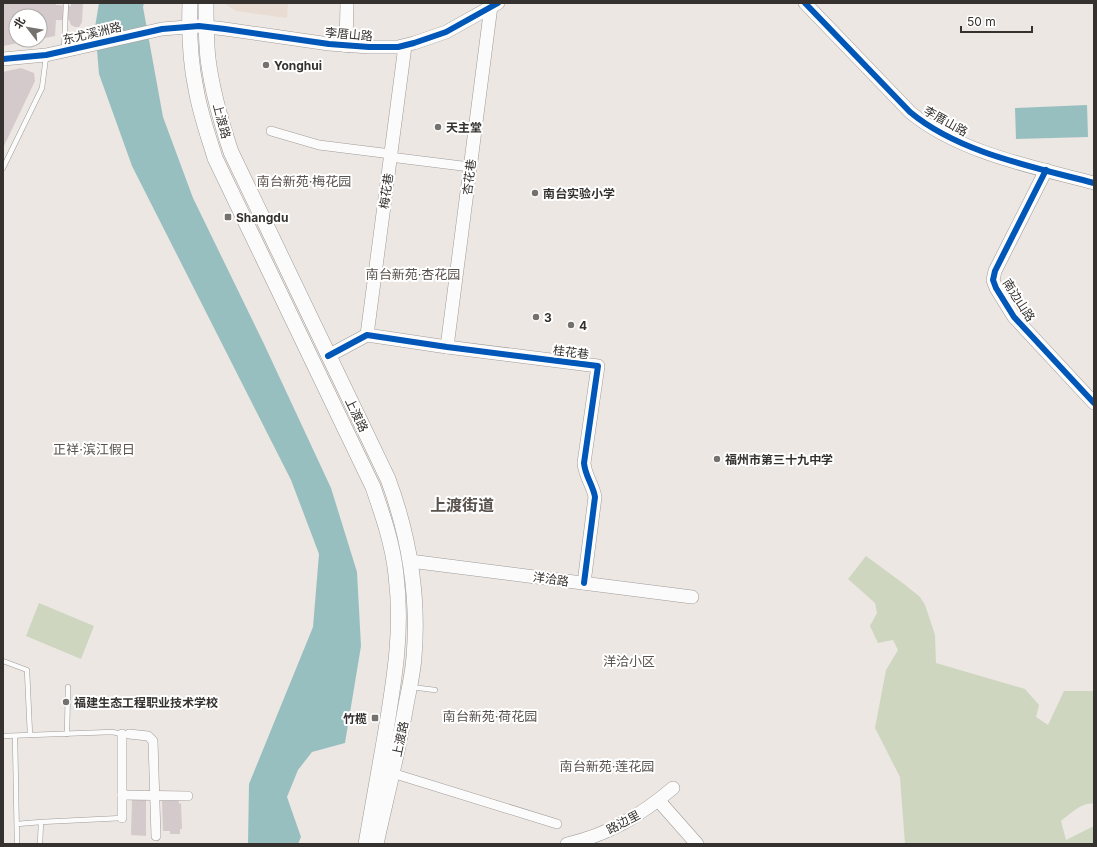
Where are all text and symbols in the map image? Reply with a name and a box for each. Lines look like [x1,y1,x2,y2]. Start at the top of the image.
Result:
north arrow [8,8,48,48]
scale bar [961,8,1032,34]
text: 50 m [967,14,996,29]
text: 北 [11,15,28,31]
street label: 东尤溪洲路 [61,19,123,47]
street label: 李厝山路 [324,24,374,44]
place label: Yonghui [274,58,322,73]
marker: Yonghui [261,60,271,70]
street label: 上渡路 [210,102,234,140]
street label: 李厝山路 [921,103,971,139]
place label: 天主堂 [446,120,482,135]
marker: 天主堂 [433,122,443,132]
street label: 杏花巷 [459,158,479,196]
street label: 梅花巷 [376,172,396,210]
district label: 南台新苑·梅花园 [257,173,351,189]
place label: 南台实验小学 [543,186,615,201]
marker: 南台实验小学 [530,188,540,198]
place label: Shangdu [236,210,288,225]
marker: Shangdu [223,212,233,222]
district label: 南台新苑·杏花园 [366,266,460,282]
street label: 南边山路 [1000,276,1038,324]
place label: 3 [544,310,552,325]
marker: 3 [531,312,541,322]
place label: 4 [579,318,587,333]
marker: 4 [566,320,576,330]
street label: 桂花巷 [552,342,590,362]
street label: 上渡路 [342,396,372,434]
district label: 正祥·滨江假日 [53,441,135,457]
place label: 福州市第三十九中学 [725,452,833,467]
marker: 福州市第三十九中学 [712,454,722,464]
district label: 上渡街道 [430,495,494,515]
street label: 洋洽路 [532,569,570,589]
district label: 洋洽小区 [603,653,655,669]
place label: 福建生态工程职业技术学校 [74,695,218,710]
marker: 福建生态工程职业技术学校 [61,697,71,707]
district label: 南台新苑·荷花园 [443,708,537,724]
place label: 竹榄 [343,711,367,726]
marker: 竹榄 [370,713,380,723]
street label: 上渡路 [389,720,411,758]
district label: 南台新苑·莲花园 [560,758,654,774]
street label: 路边里 [604,807,642,837]

